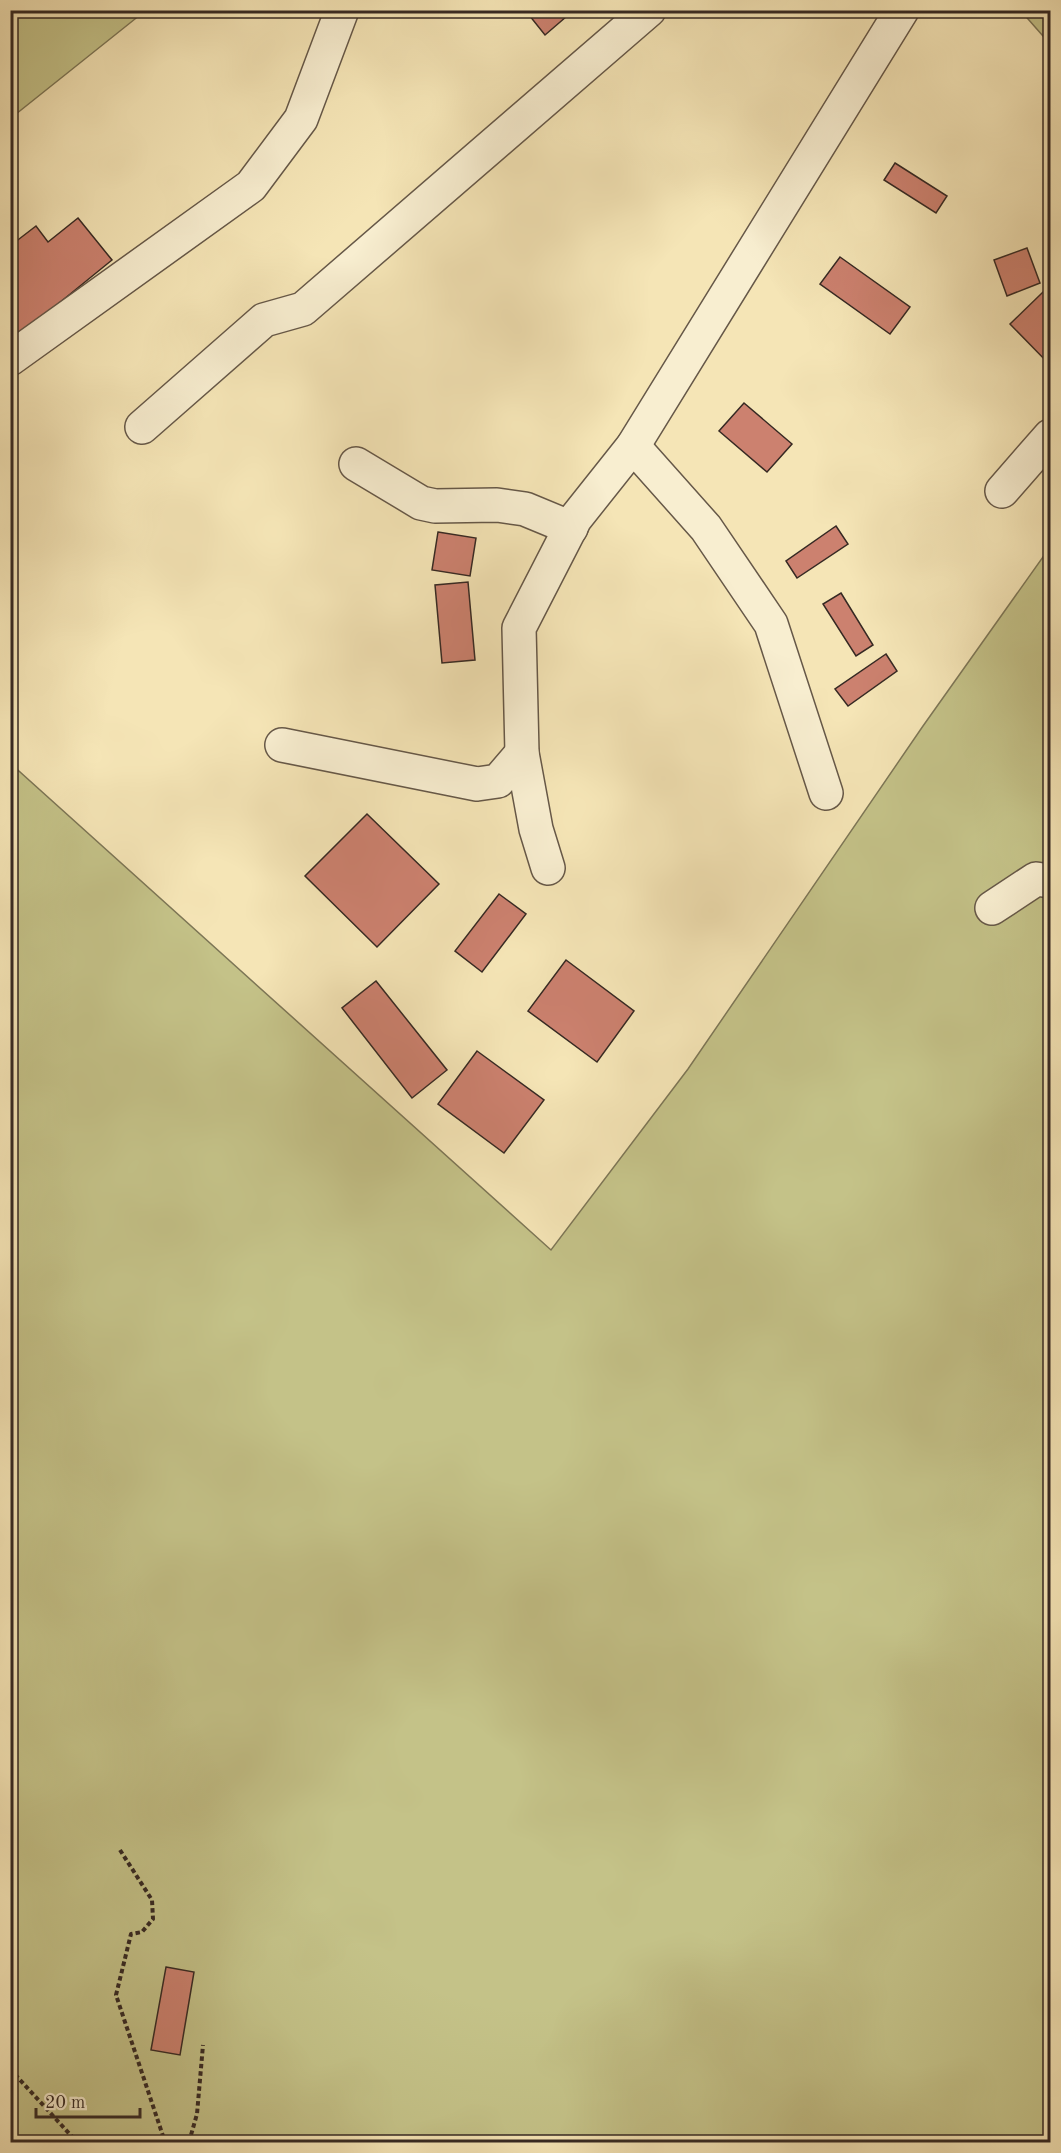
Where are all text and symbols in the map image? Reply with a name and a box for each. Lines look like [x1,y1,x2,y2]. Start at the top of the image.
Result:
scale bar [36,2081,140,2119]
text: 20 m [45,2094,85,2112]

